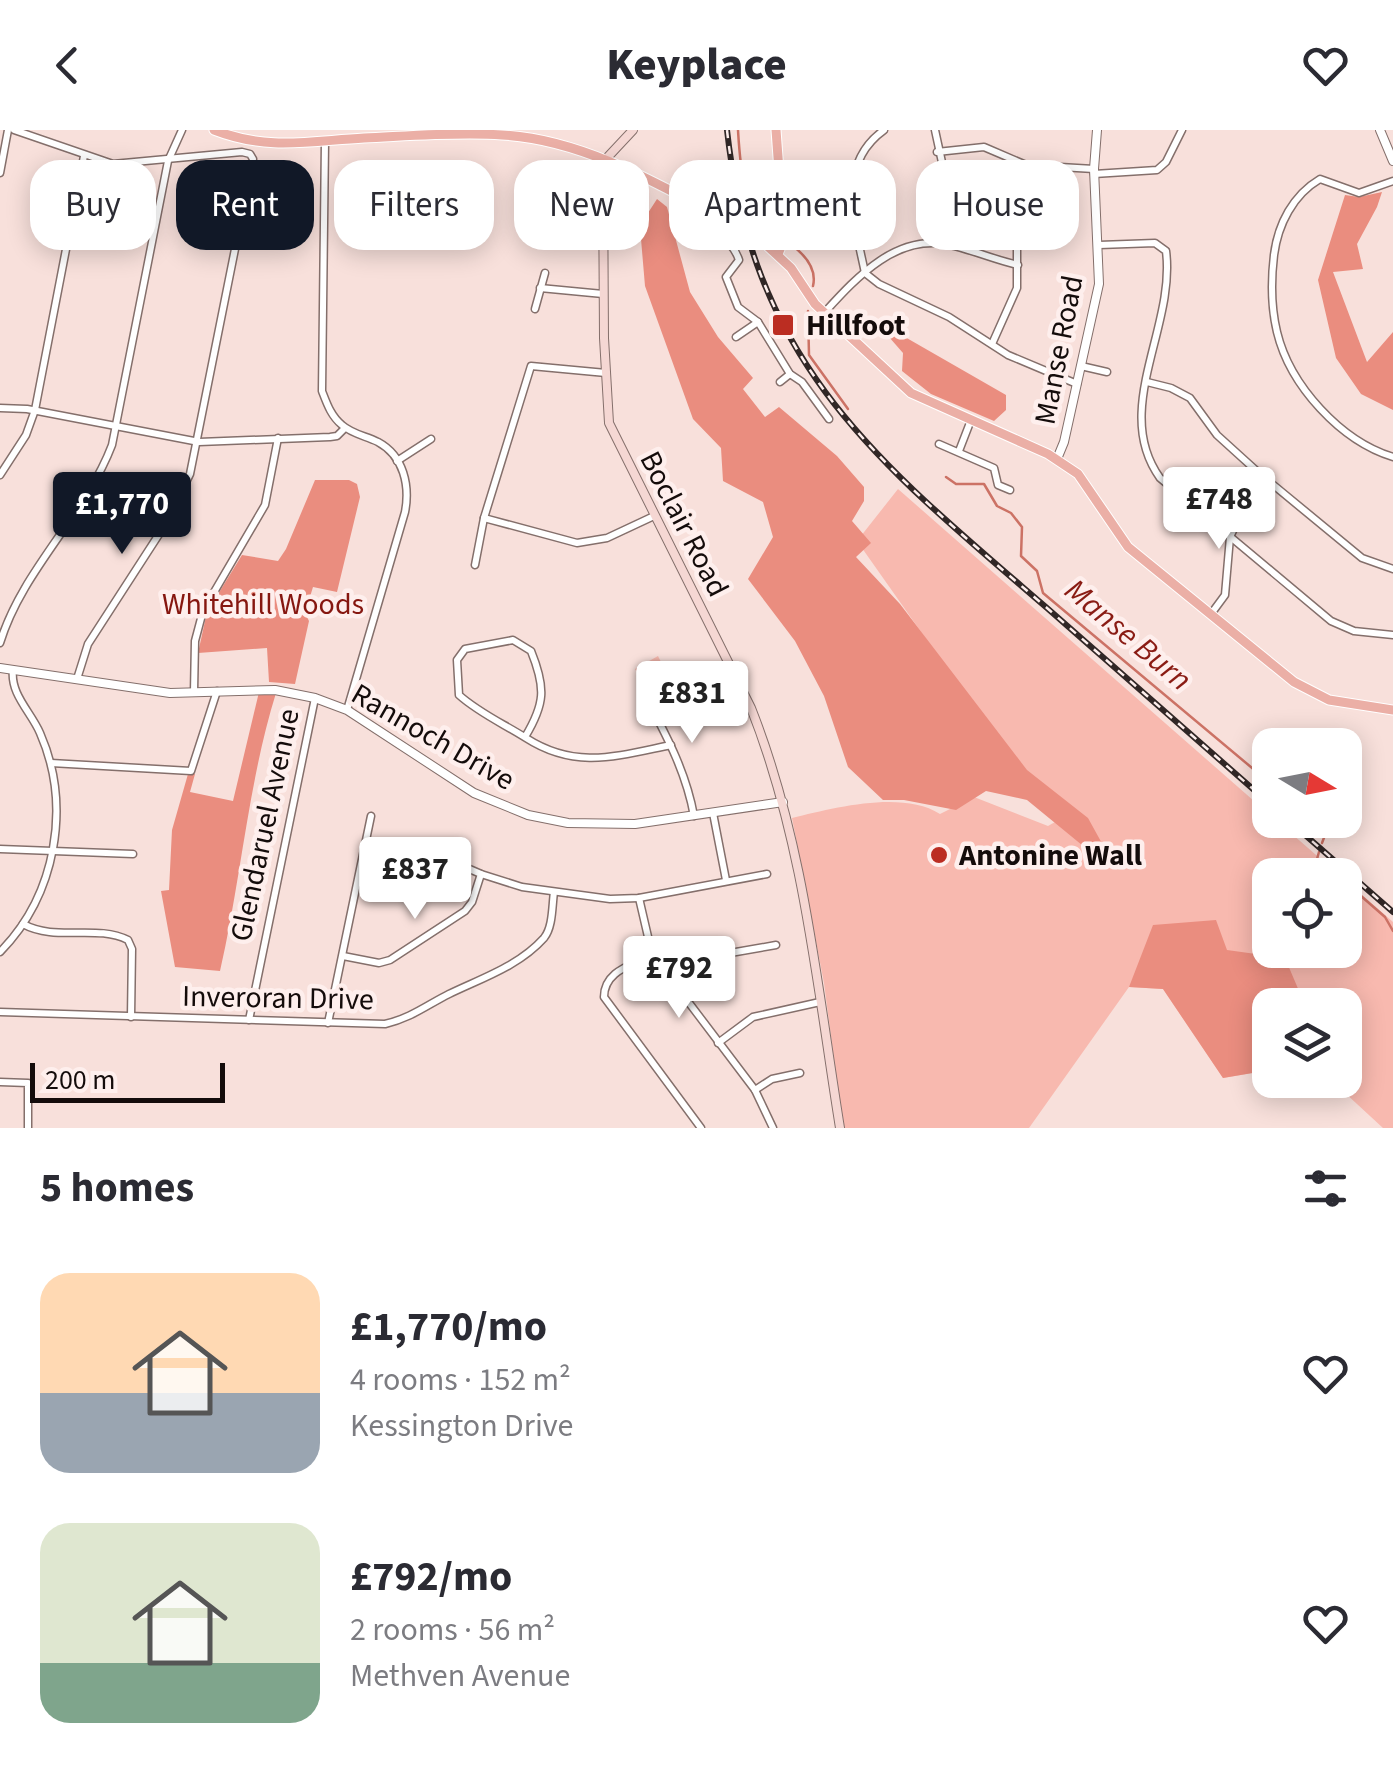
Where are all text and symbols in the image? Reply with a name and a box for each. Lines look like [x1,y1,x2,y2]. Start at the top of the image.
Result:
text: Keyplace [606,33,787,97]
icon: back [40,38,95,93]
icon: heart [1298,38,1353,93]
chip: Buy [30,160,156,250]
chip: Rent [176,160,314,250]
chip: Filters [334,160,494,250]
chip: New [514,160,649,250]
chip: Apartment [669,160,896,250]
chip: House [916,160,1079,250]
street label: Manse Road [1023,272,1095,428]
place label: Hillfoot [806,304,906,347]
marker: Hillfoot [770,312,796,338]
street label: Boclair Road [629,444,739,604]
pin: £748 [1160,467,1278,552]
pin: £1,770 [41,472,203,557]
text: £748 [1185,476,1253,522]
text: £1,770 [75,481,169,527]
water label: Manse Burn [1054,568,1202,702]
park label: Whitehill Woods [162,583,364,626]
pin: £831 [633,661,751,746]
text: £831 [658,670,726,716]
street label: Rannoch Drive [343,673,523,801]
street label: Glendaruel Avenue [219,705,311,945]
north arrow [1252,728,1362,838]
map controls [1252,728,1362,1098]
place label: Antonine Wall [958,834,1143,877]
pin: £837 [356,837,474,922]
marker: Antonine Wall [928,844,950,866]
text: £837 [381,846,449,892]
button: locate [1252,858,1362,968]
pin: £792 [620,936,738,1021]
text: £792 [645,945,713,991]
street label: Inveroran Drive [182,975,374,1021]
button: layers [1252,988,1362,1098]
scale bar [30,1058,225,1103]
text: 200 m [45,1060,116,1100]
text: 5 homes [40,1158,194,1218]
icon: filters [1298,1161,1353,1216]
text: £1,770/mo [350,1297,547,1357]
icon: home [120,1313,240,1433]
icon: heart [1298,1346,1353,1401]
text: 4 rooms · 152 m² [350,1357,571,1403]
text: Kessington Drive [350,1403,573,1449]
text: £792/mo [350,1547,512,1607]
icon: home [120,1563,240,1683]
icon: heart [1298,1596,1353,1651]
text: 2 rooms · 56 m² [350,1607,555,1653]
text: Methven Avenue [350,1653,570,1699]

